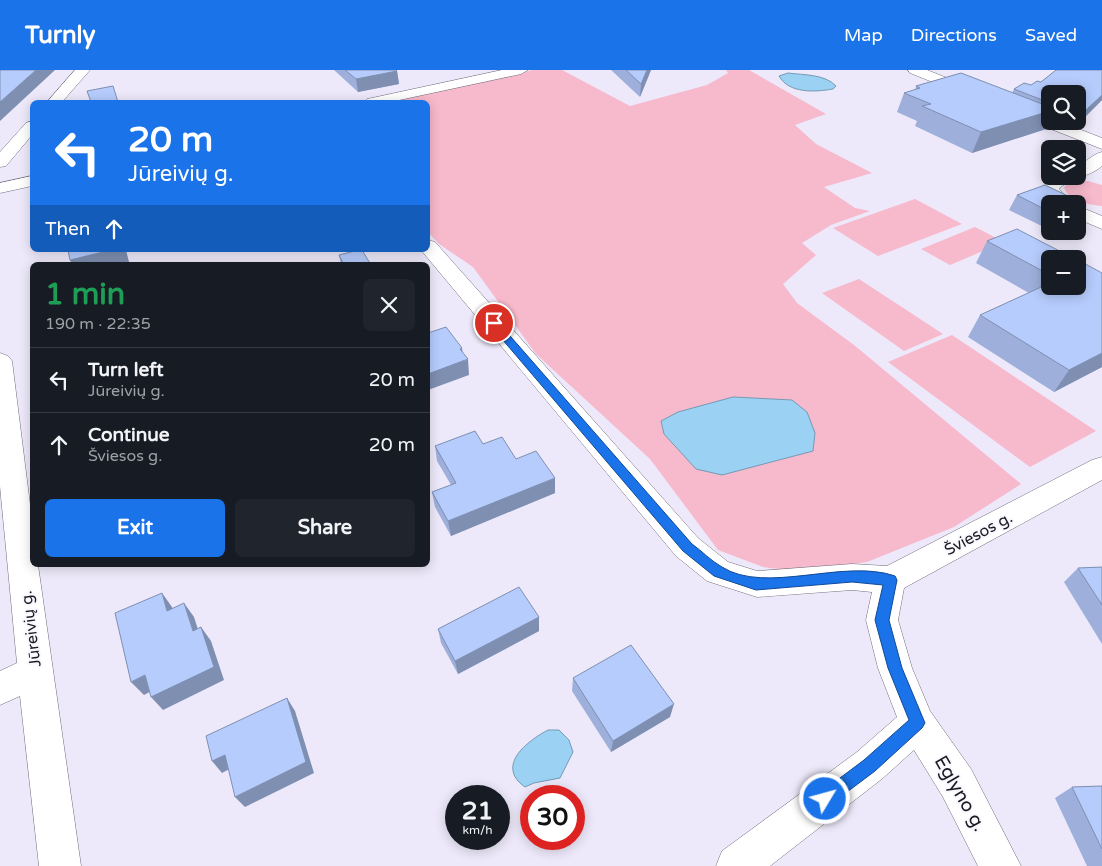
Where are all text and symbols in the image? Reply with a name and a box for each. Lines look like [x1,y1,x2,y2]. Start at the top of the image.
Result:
text: Turnly [25,21,95,50]
text: Map [844,24,883,46]
text: Directions [911,24,997,46]
text: Saved [1025,24,1077,46]
map controls [1041,85,1086,295]
button: search [1041,85,1086,130]
text: 20 m [128,119,213,161]
icon: left [45,120,110,185]
button: layers [1041,140,1086,185]
text: Jūreivių g. [128,161,234,187]
button: + [1041,195,1086,240]
icon: ahead [100,215,128,243]
text: Then [45,218,90,240]
button: − [1041,250,1086,295]
text: 1 min [45,276,125,313]
button: close [363,279,415,331]
pin [473,302,515,344]
icon: arrive [480,309,508,337]
text: 190 m · 22:35 [45,314,151,334]
text: Turn left [88,359,164,381]
icon: left [45,366,73,394]
text: 20 m [369,369,415,391]
text: Jūreivių g. [88,381,165,401]
text: Continue [88,424,170,446]
icon: ahead [45,431,73,459]
text: 20 m [369,434,415,456]
text: Šviesos g. [88,446,162,466]
button: Exit [45,499,225,557]
button: Share [235,499,415,557]
street label: Šviesos g. [941,508,1016,560]
street label: Jūreivių g. [16,590,46,668]
street label: Eglyno g. [930,752,991,835]
position arrow [798,772,850,824]
speed limit sign: 30 [520,785,585,850]
text: 21 [462,796,493,826]
text: km/h [462,823,493,837]

